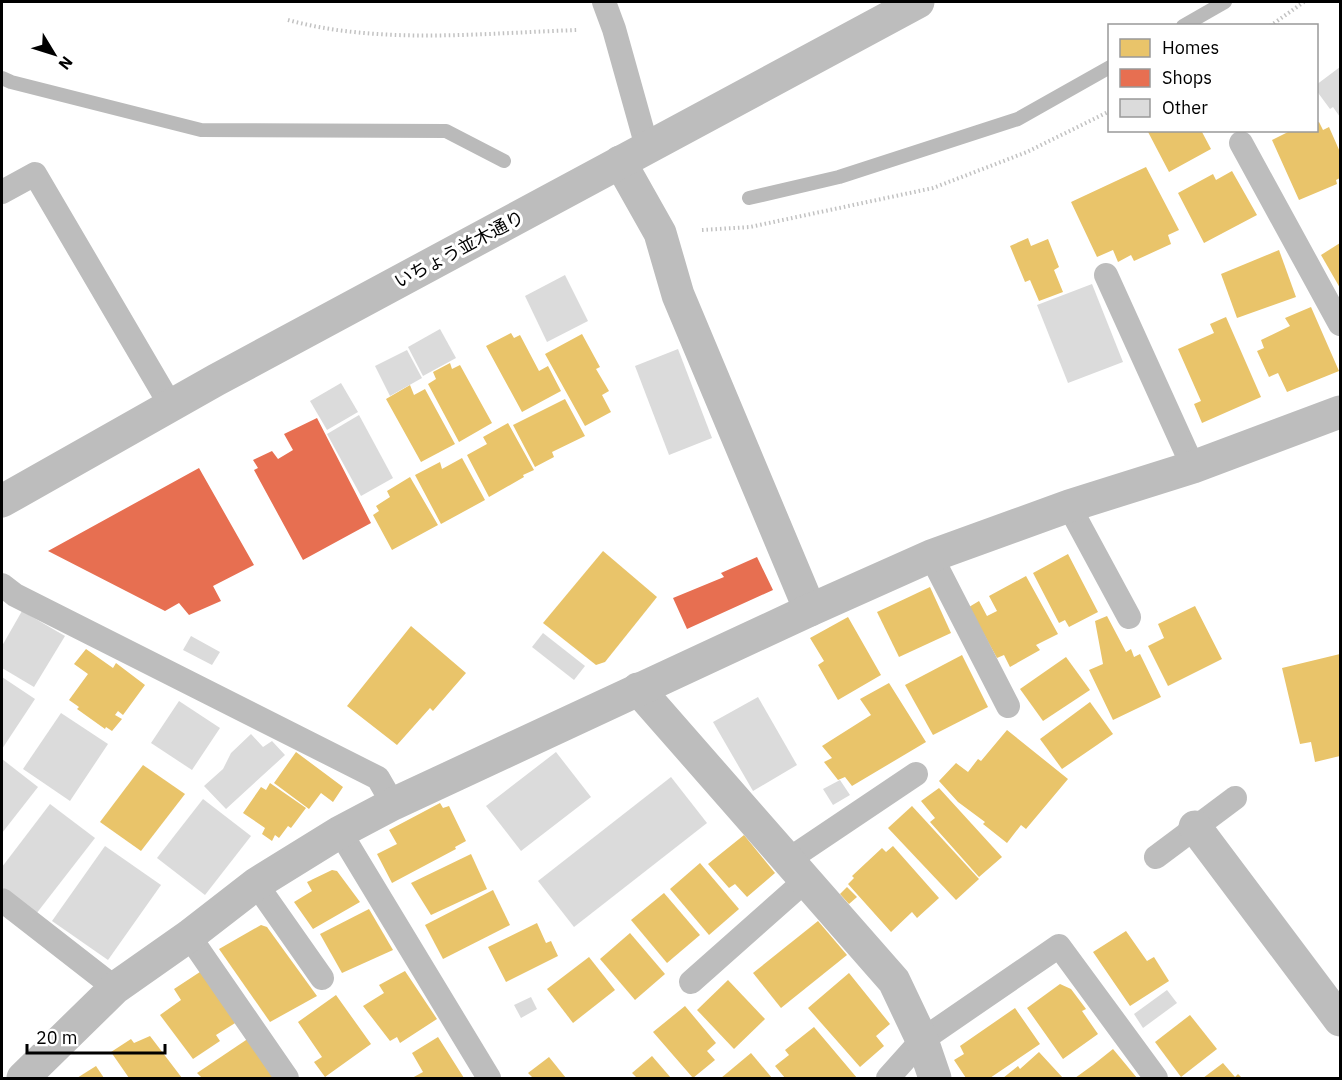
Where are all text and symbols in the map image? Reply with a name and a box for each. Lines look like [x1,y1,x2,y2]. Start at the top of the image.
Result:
north arrow [24,24,84,84]
legend [1108,24,1318,132]
text: Homes [1162,36,1219,59]
text: N [54,53,77,74]
text: Shops [1162,66,1212,89]
text: Other [1162,96,1208,119]
street label: いちょう並木通り [390,205,528,293]
scale bar [27,1017,165,1055]
text: 20 m [36,1026,78,1049]

